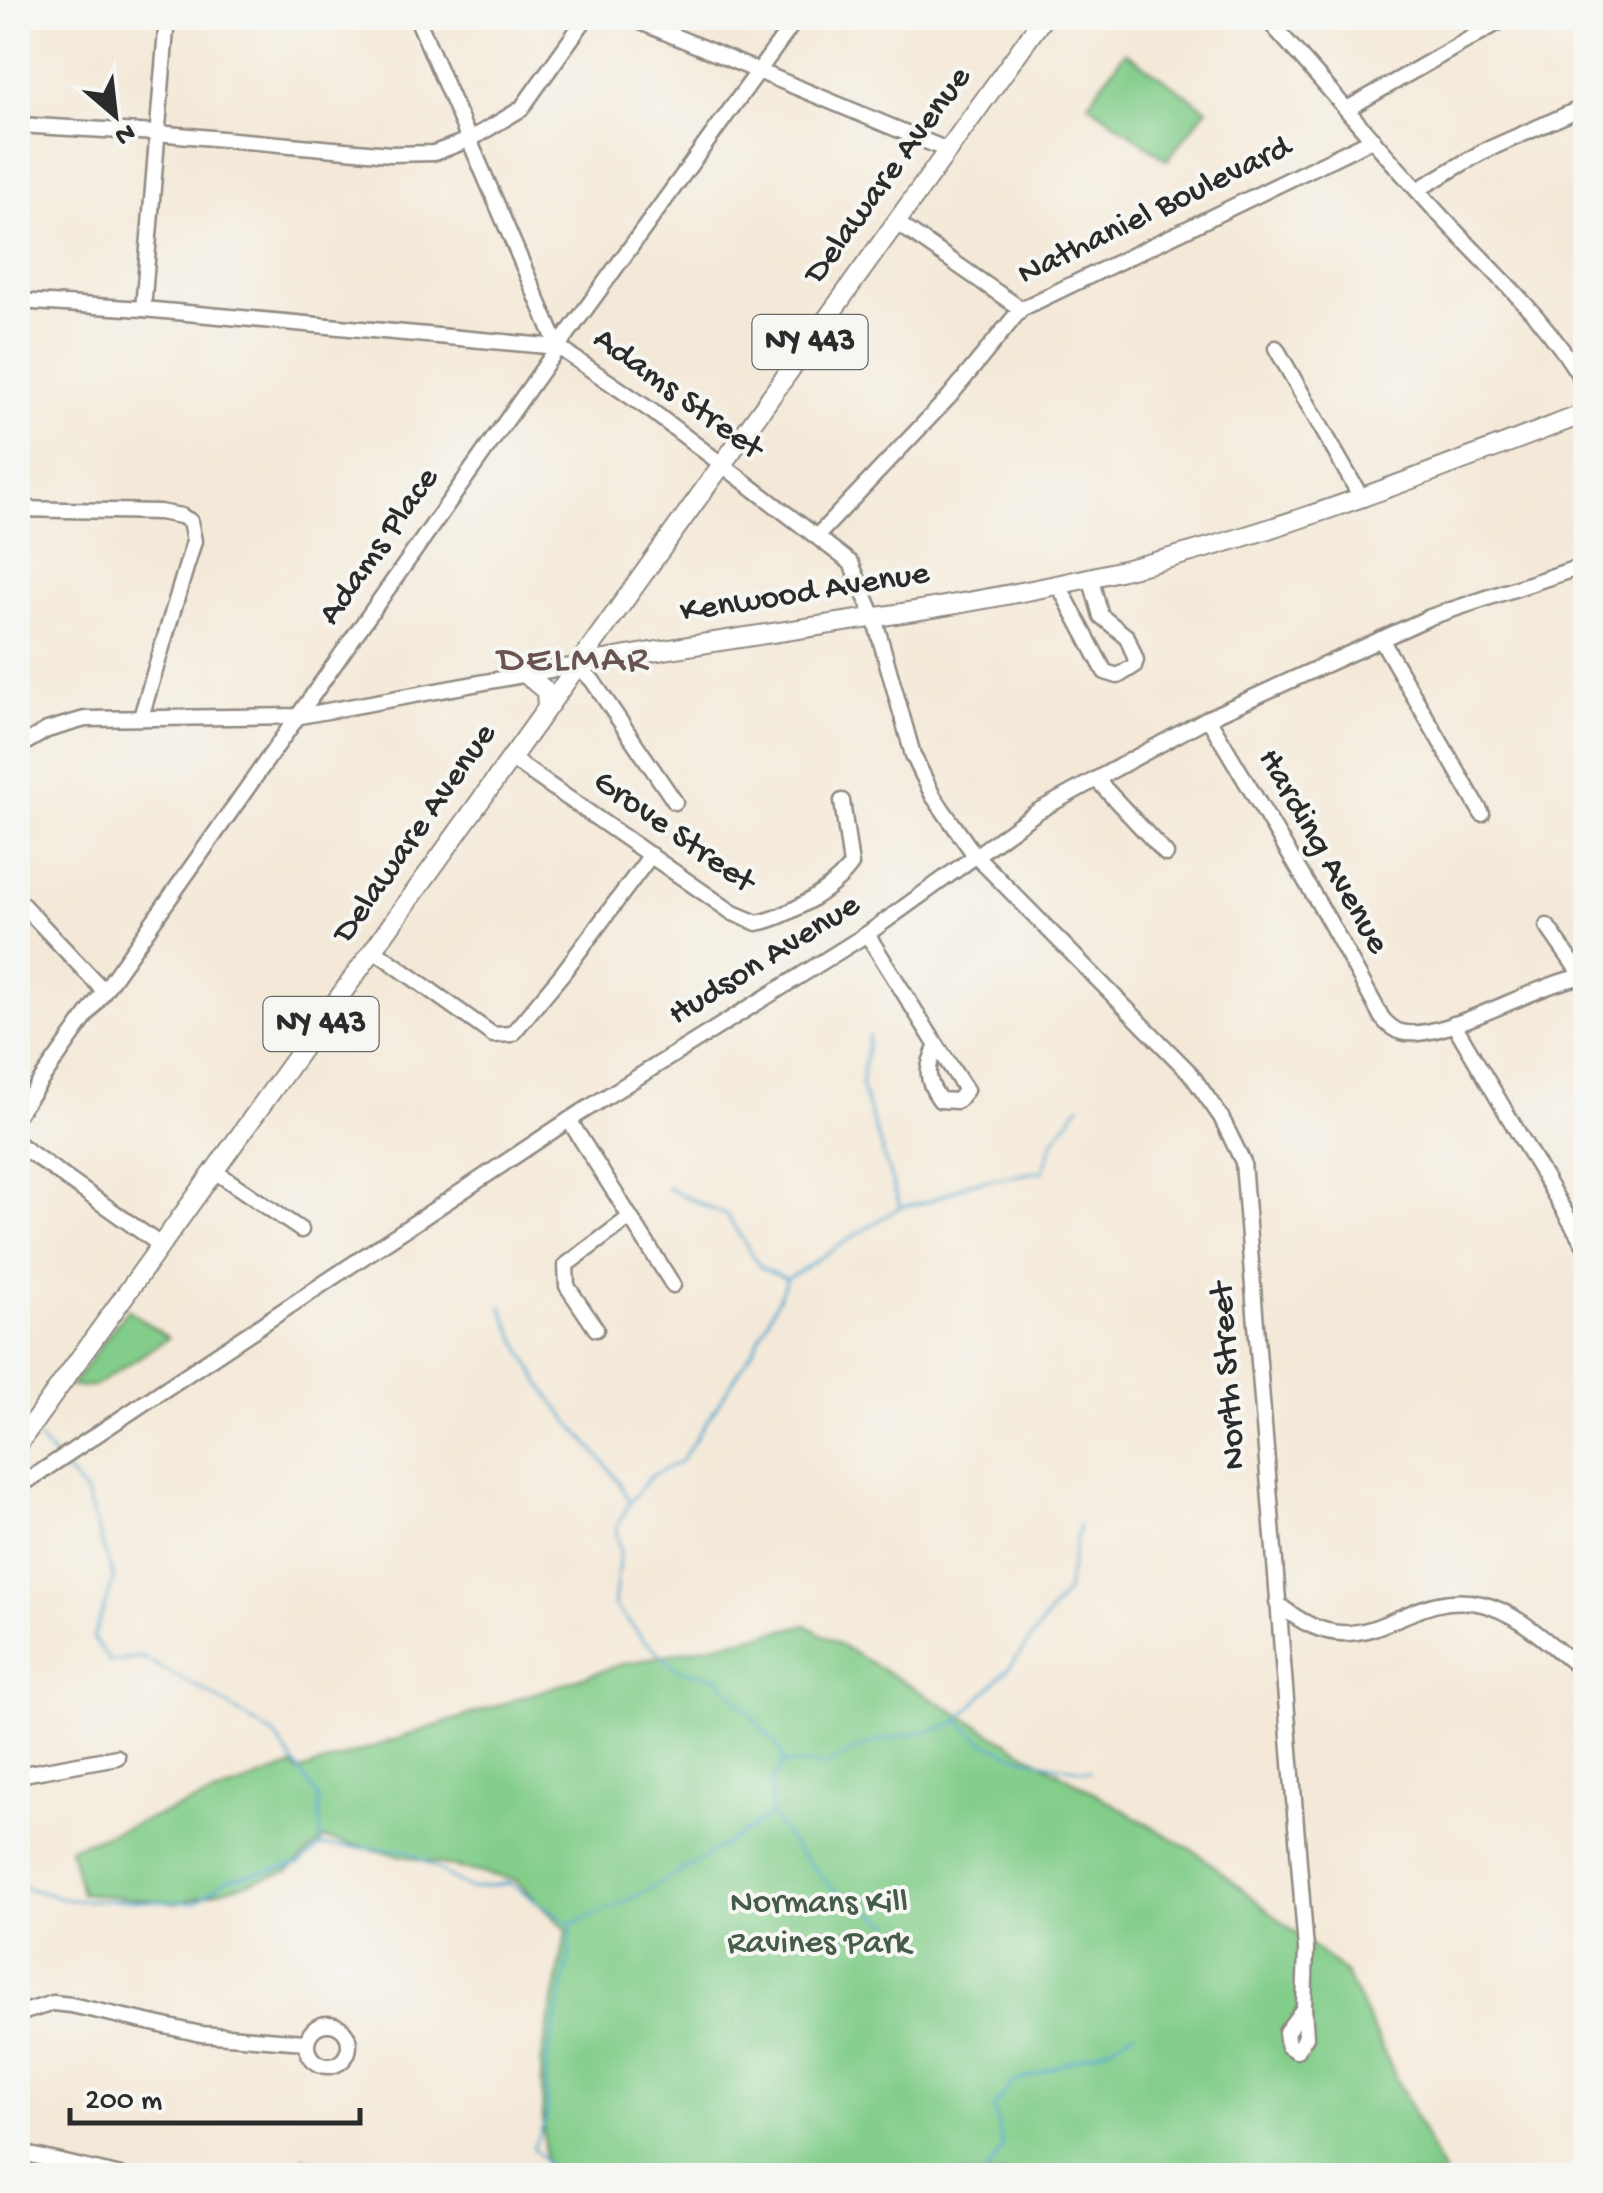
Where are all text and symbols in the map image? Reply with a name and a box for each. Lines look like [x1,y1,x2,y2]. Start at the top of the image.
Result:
street label: Delaware Avenue [795,59,982,294]
north arrow [65,65,165,165]
text: N [109,114,140,152]
street label: Nathaniel Boulevard [1012,127,1301,296]
road number: NY 443 [752,315,868,369]
street label: Adams Street [584,320,772,472]
street label: Adams Place [311,460,450,634]
street label: Kenwood Avenue [678,554,933,634]
district label: DELMAR [495,638,650,685]
street label: Delaware Avenue [324,716,507,953]
street label: Harding Avenue [1247,742,1398,963]
street label: Grove Street [584,762,764,905]
street label: Hudson Avenue [662,885,869,1036]
road number: NY 443 [264,997,378,1051]
street label: North Street [1203,1278,1257,1471]
park label: Normans Kill Ravines Park [727,1884,914,1965]
scale bar [70,2063,360,2125]
text: 200 m [85,2085,162,2120]

